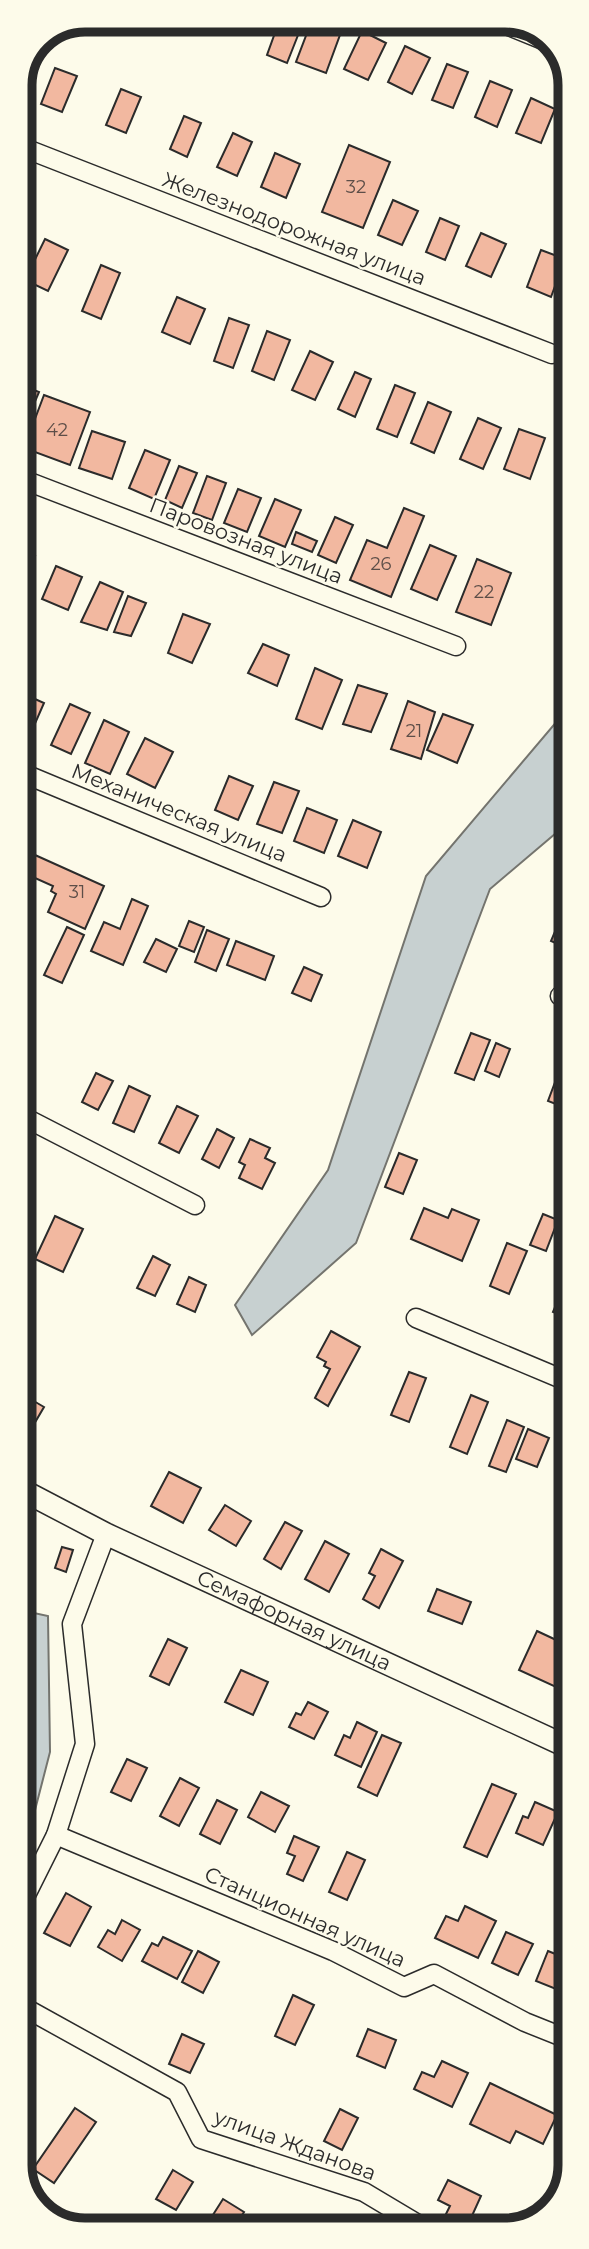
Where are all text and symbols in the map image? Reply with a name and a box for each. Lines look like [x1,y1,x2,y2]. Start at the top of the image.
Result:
street label: Железнодорожная улица [159,167,429,290]
house number: 32 [346,176,366,198]
house number: 42 [46,419,68,441]
street label: Паровозная улица [146,492,346,589]
house number: 26 [370,553,392,575]
house number: 22 [474,581,494,603]
house number: 21 [406,720,422,742]
street label: Механическая улица [68,758,290,867]
house number: 31 [69,881,85,903]
street label: Семафорная улица [193,1565,395,1676]
street label: Станционная улица [201,1861,410,1972]
street label: улица Жданова [210,2103,380,2185]

